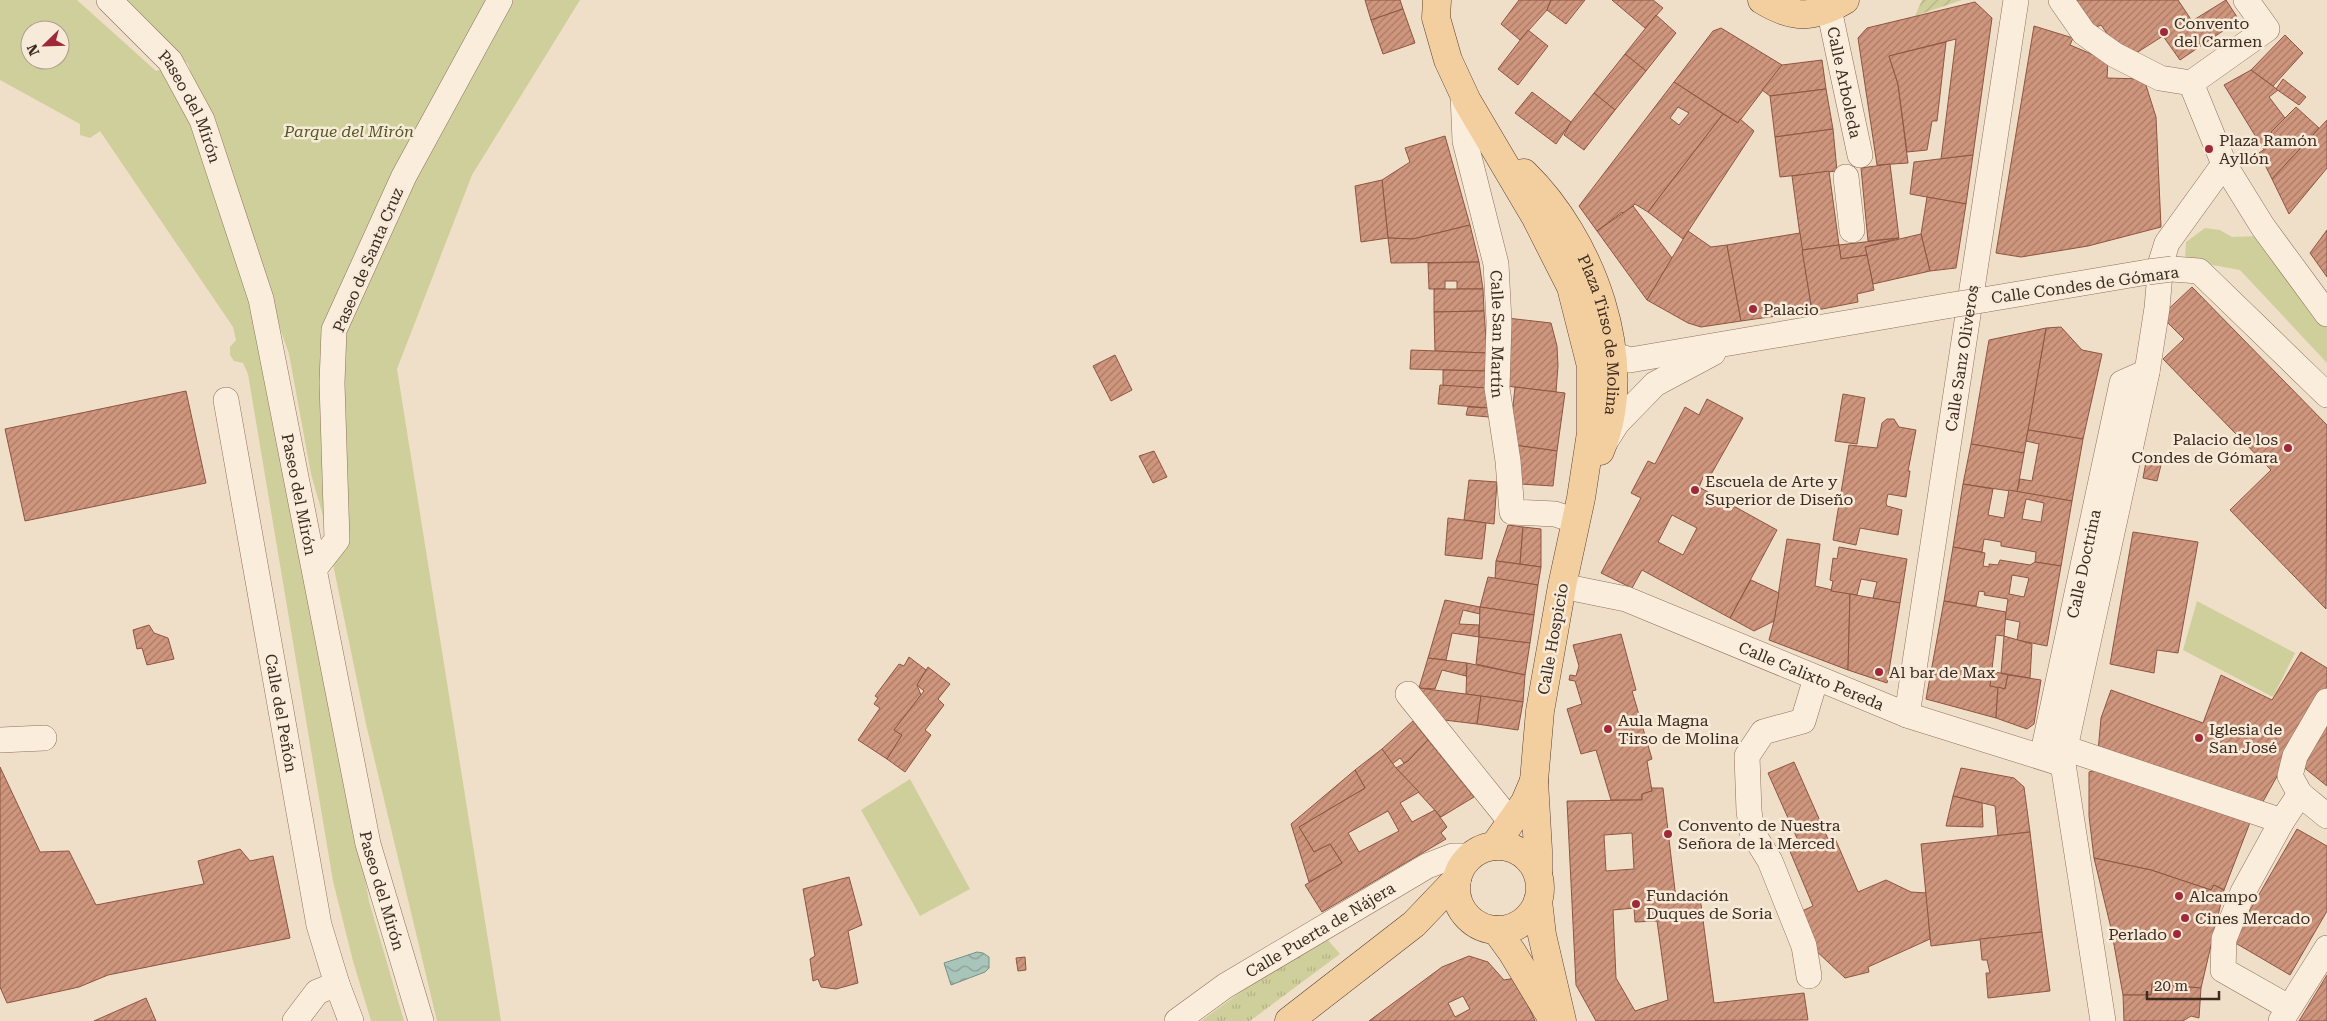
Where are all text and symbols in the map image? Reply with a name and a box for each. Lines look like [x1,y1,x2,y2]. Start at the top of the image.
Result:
place label: Convento del Carmen [2174,14,2262,51]
north arrow [20,20,70,70]
street label: Calle Arboleda [1823,25,1866,140]
marker: Convento del Carmen [2158,26,2170,38]
text: N [23,42,43,58]
street label: Paseo del Mirón [155,46,225,165]
park label: Parque del Mirón [283,122,414,141]
place label: Plaza Ramón Ayllón [2219,131,2317,168]
marker: Plaza Ramón Ayllón [2203,143,2215,155]
street label: Paseo de Santa Cruz [329,184,407,335]
street label: Plaza Tirso de Molina [1574,251,1623,417]
street label: Calle Condes de Gómara [1990,262,2180,308]
street label: Calle San Martín [1487,270,1509,399]
street label: Calle Sanz Oliveros [1941,283,1982,433]
place label: Palacio [1763,300,1819,319]
marker: Palacio [1747,303,1759,315]
place label: Palacio de los Condes de Gómara [2132,430,2278,467]
street label: Paseo del Mirón [278,432,321,557]
marker: Palacio de los Condes de Gómara [2282,442,2294,454]
place label: Escuela de Arte y Superior de Diseño [1705,472,1854,509]
marker: Escuela de Arte y Superior de Diseño [1689,484,1701,496]
street label: Calle Doctrina [2062,507,2104,620]
street label: Calle Hospicio [1534,582,1572,696]
street label: Calle Calixto Pereda [1736,637,1887,714]
street label: Calle del Peñón [262,652,301,774]
place label: Al bar de Max [1889,663,1996,682]
marker: Al bar de Max [1873,666,1885,678]
place label: Aula Magna Tirso de Molina [1618,711,1739,748]
place label: Iglesia de San José [2209,720,2282,757]
marker: Aula Magna Tirso de Molina [1602,723,1614,735]
marker: Iglesia de San José [2193,732,2205,744]
place label: Convento de Nuestra Señora de la Merced [1678,816,1841,853]
marker: Convento de Nuestra Señora de la Merced [1662,828,1674,840]
street label: Paseo del Mirón [356,829,409,953]
street label: Calle Puerta de Nájera [1242,878,1399,981]
place label: Fundación Duques de Soria [1646,886,1773,923]
place label: Alcampo [2189,887,2258,906]
marker: Alcampo [2173,890,2185,902]
marker: Fundación Duques de Soria [1630,898,1642,910]
place label: Cines Mercado [2195,909,2310,928]
marker: Cines Mercado [2179,912,2191,924]
place label: Perlado [2108,925,2167,944]
marker: Perlado [2171,928,2183,940]
scale bar [2147,968,2220,1000]
text: 20 m [2154,977,2189,995]

